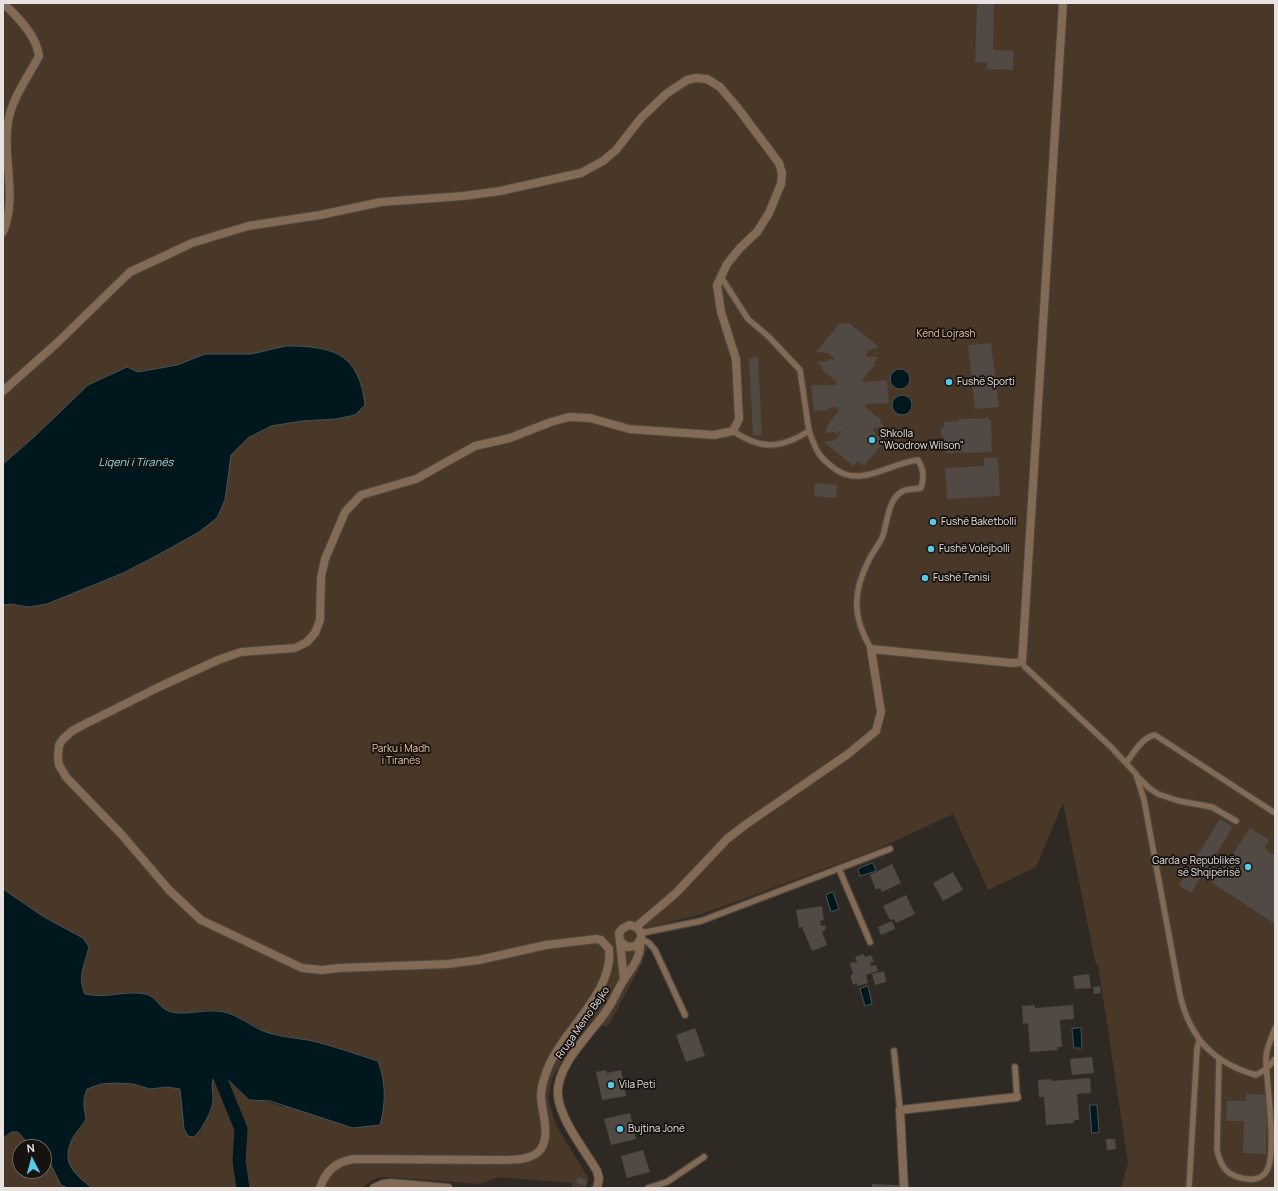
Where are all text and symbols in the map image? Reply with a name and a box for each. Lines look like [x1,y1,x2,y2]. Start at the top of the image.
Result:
park label: Kënd Lojrash [917,328,975,340]
place label: Fushë Sporti [957,376,1015,388]
marker: Fushë Sporti [944,377,954,387]
place label: Shkolla "Woodrow Wilson" [880,428,964,452]
marker: Shkolla "Woodrow Wilson" [867,435,877,445]
water label: Liqeni i Tiranës [99,456,173,470]
place label: Fushë Baketbolli [941,516,1016,528]
marker: Fushë Baketbolli [928,517,938,527]
place label: Fushë Volejbolli [939,543,1010,555]
marker: Fushë Volejbolli [926,544,936,554]
place label: Fushë Tenisi [933,572,990,584]
marker: Fushë Tenisi [920,573,930,583]
park label: Parku i Madh i Tiranës [372,743,430,766]
place label: Garda e Republikës së Shqipërisë [1152,855,1240,878]
marker: Garda e Republikës së Shqipërisë [1243,862,1253,872]
street label: Rruga Memo Bejko [554,985,612,1061]
place label: Vila Peti [619,1079,655,1091]
marker: Vila Peti [606,1080,616,1090]
place label: Bujtina Jonë [628,1123,685,1135]
marker: Bujtina Jonë [615,1124,625,1134]
north arrow [12,1139,52,1179]
text: N [26,1140,36,1155]

